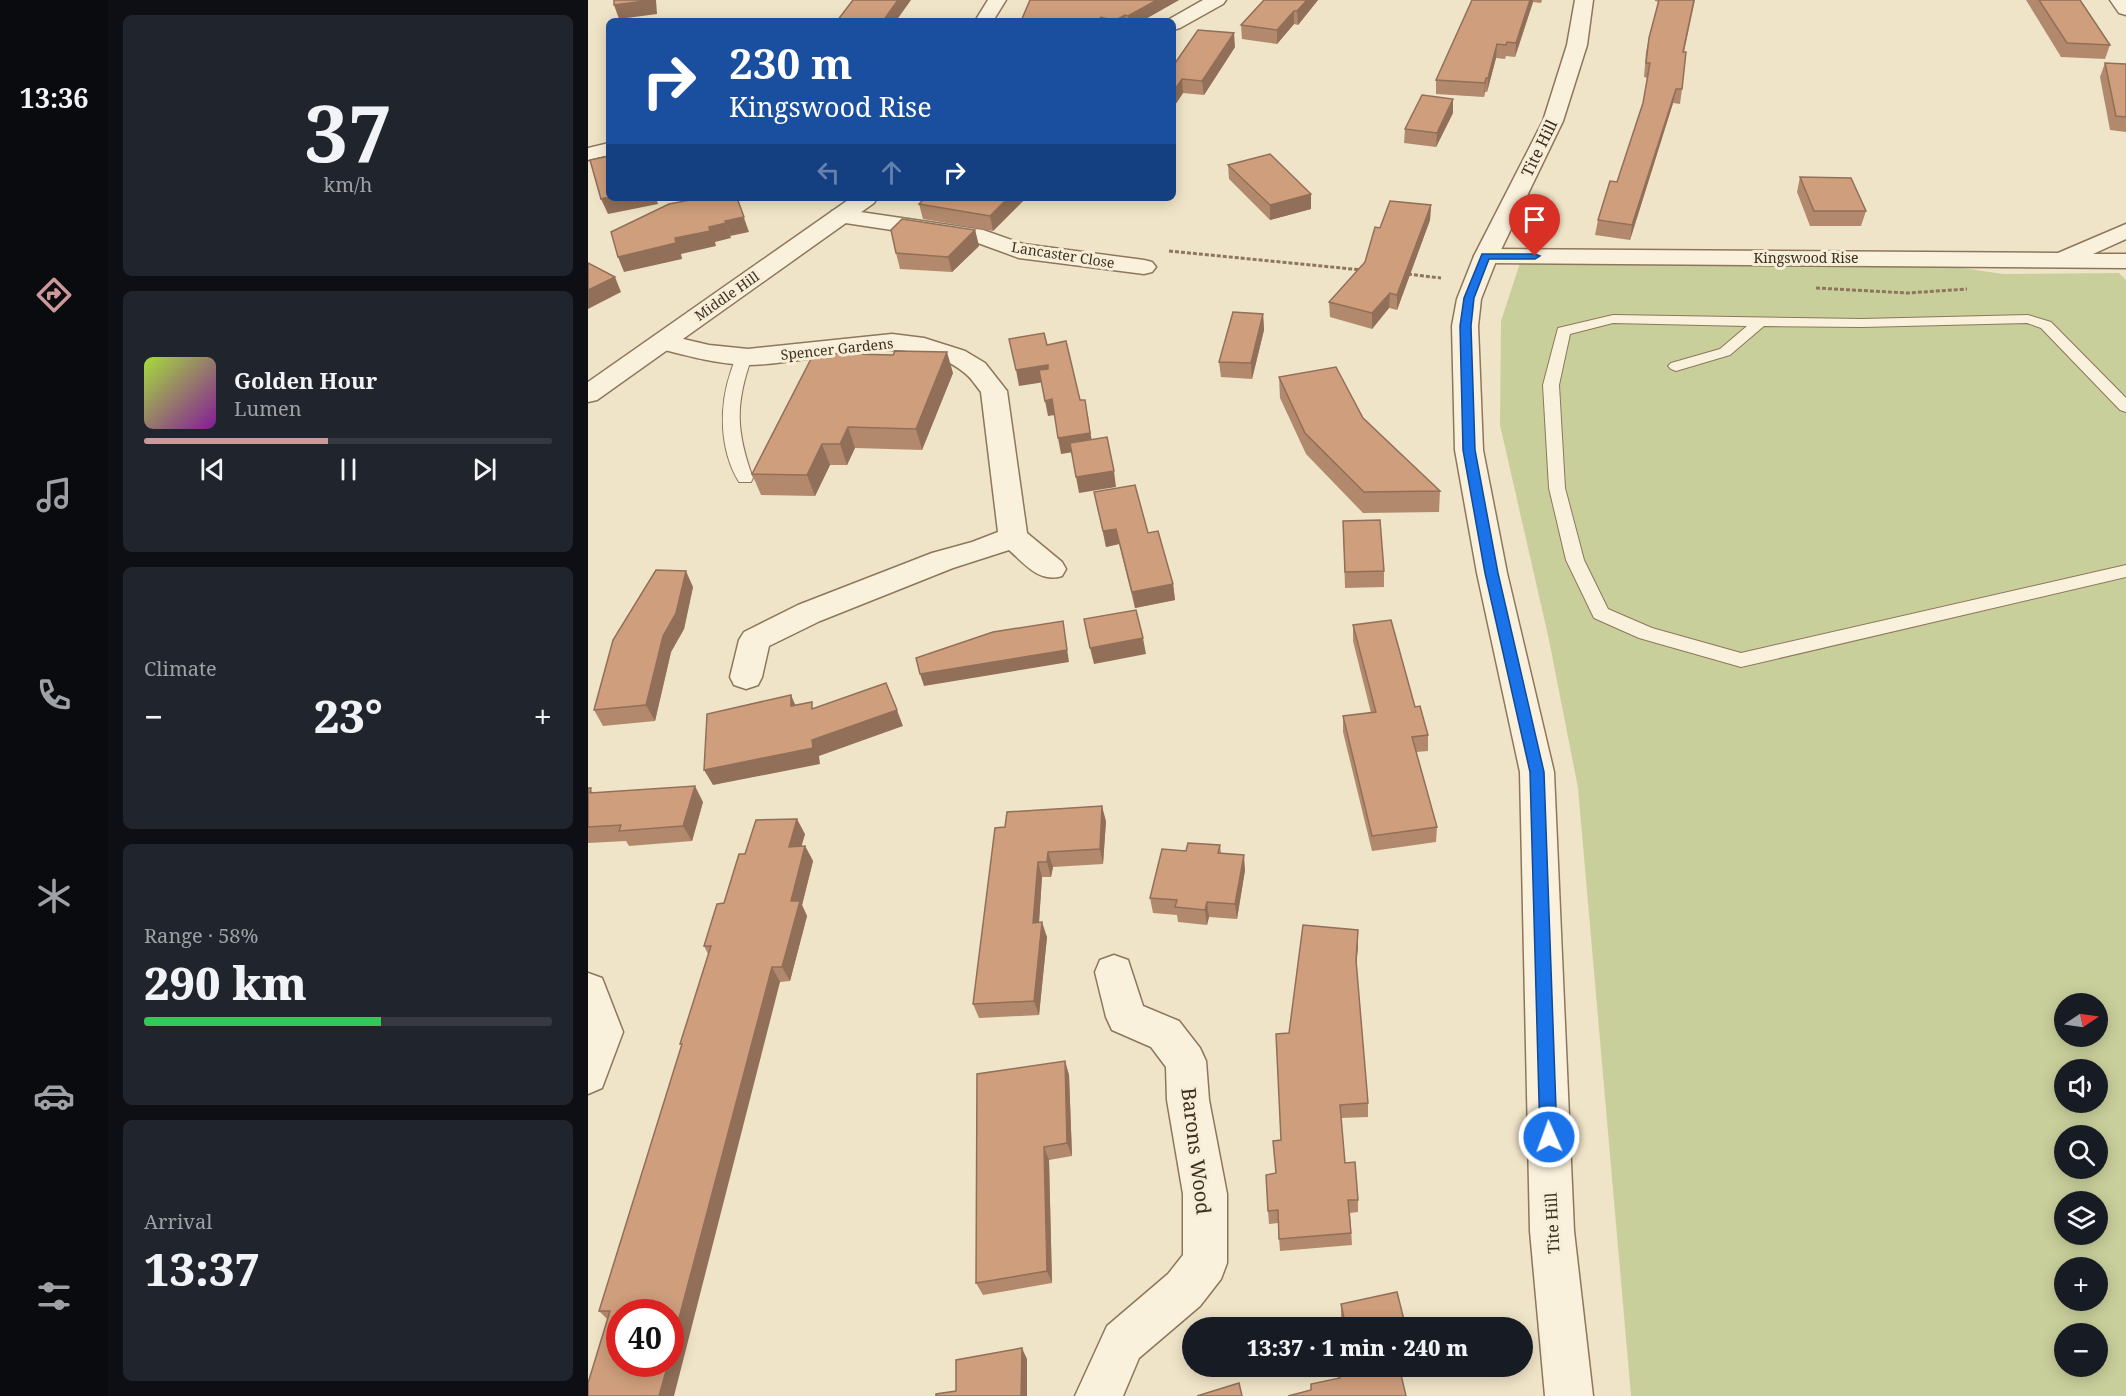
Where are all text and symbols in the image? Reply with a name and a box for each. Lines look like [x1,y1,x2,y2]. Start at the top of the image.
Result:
text: 230 m [729,34,853,91]
icon: right [630,42,708,120]
text: 13:36 [19,79,89,116]
text: 37 [304,79,392,185]
text: Kingswood Rise [729,88,932,125]
street label: Tite Hill [1516,116,1562,180]
icon: left [812,156,845,189]
icon: ahead [875,156,908,189]
icon: right [938,156,971,189]
text: km/h [323,171,373,198]
pin [1509,194,1560,256]
icon: arrive [1518,203,1551,236]
street label: Lancaster Close [1010,237,1116,272]
street label: Kingswood Rise [1753,248,1859,267]
street label: Middle Hill [691,266,763,325]
icon: directions [33,274,75,316]
street label: Spencer Gardens [780,333,894,364]
text: Golden Hour [234,365,377,395]
text: Lumen [234,395,302,422]
icon: previous [196,453,229,486]
icon: pause [332,453,365,486]
icon: next [468,453,501,486]
icon: music [33,474,75,516]
text: Climate [144,655,217,682]
icon: phone [33,674,75,716]
text: 23° [314,685,383,746]
text: − [144,694,163,739]
text: + [534,694,552,739]
icon: climate [33,875,75,917]
text: Range · 58% [144,922,258,949]
text: 290 km [144,952,307,1013]
north arrow [2054,993,2108,1047]
map controls [2054,993,2108,1377]
button: sound [2054,1059,2108,1113]
icon: car [33,1075,75,1117]
street label: Barons Wood [1175,1086,1218,1216]
position arrow [1517,1105,1581,1169]
button: search [2054,1125,2108,1179]
button: layers [2054,1191,2108,1245]
street label: Tite Hill [1539,1192,1565,1254]
text: Arrival [144,1208,212,1235]
text: 13:37 [144,1238,260,1299]
button: + [2054,1257,2108,1311]
icon: filters [33,1275,75,1317]
speed limit sign: 40 [606,1299,684,1377]
button: − [2054,1323,2108,1377]
text: 13:37 · 1 min · 240 m [1247,1332,1468,1362]

